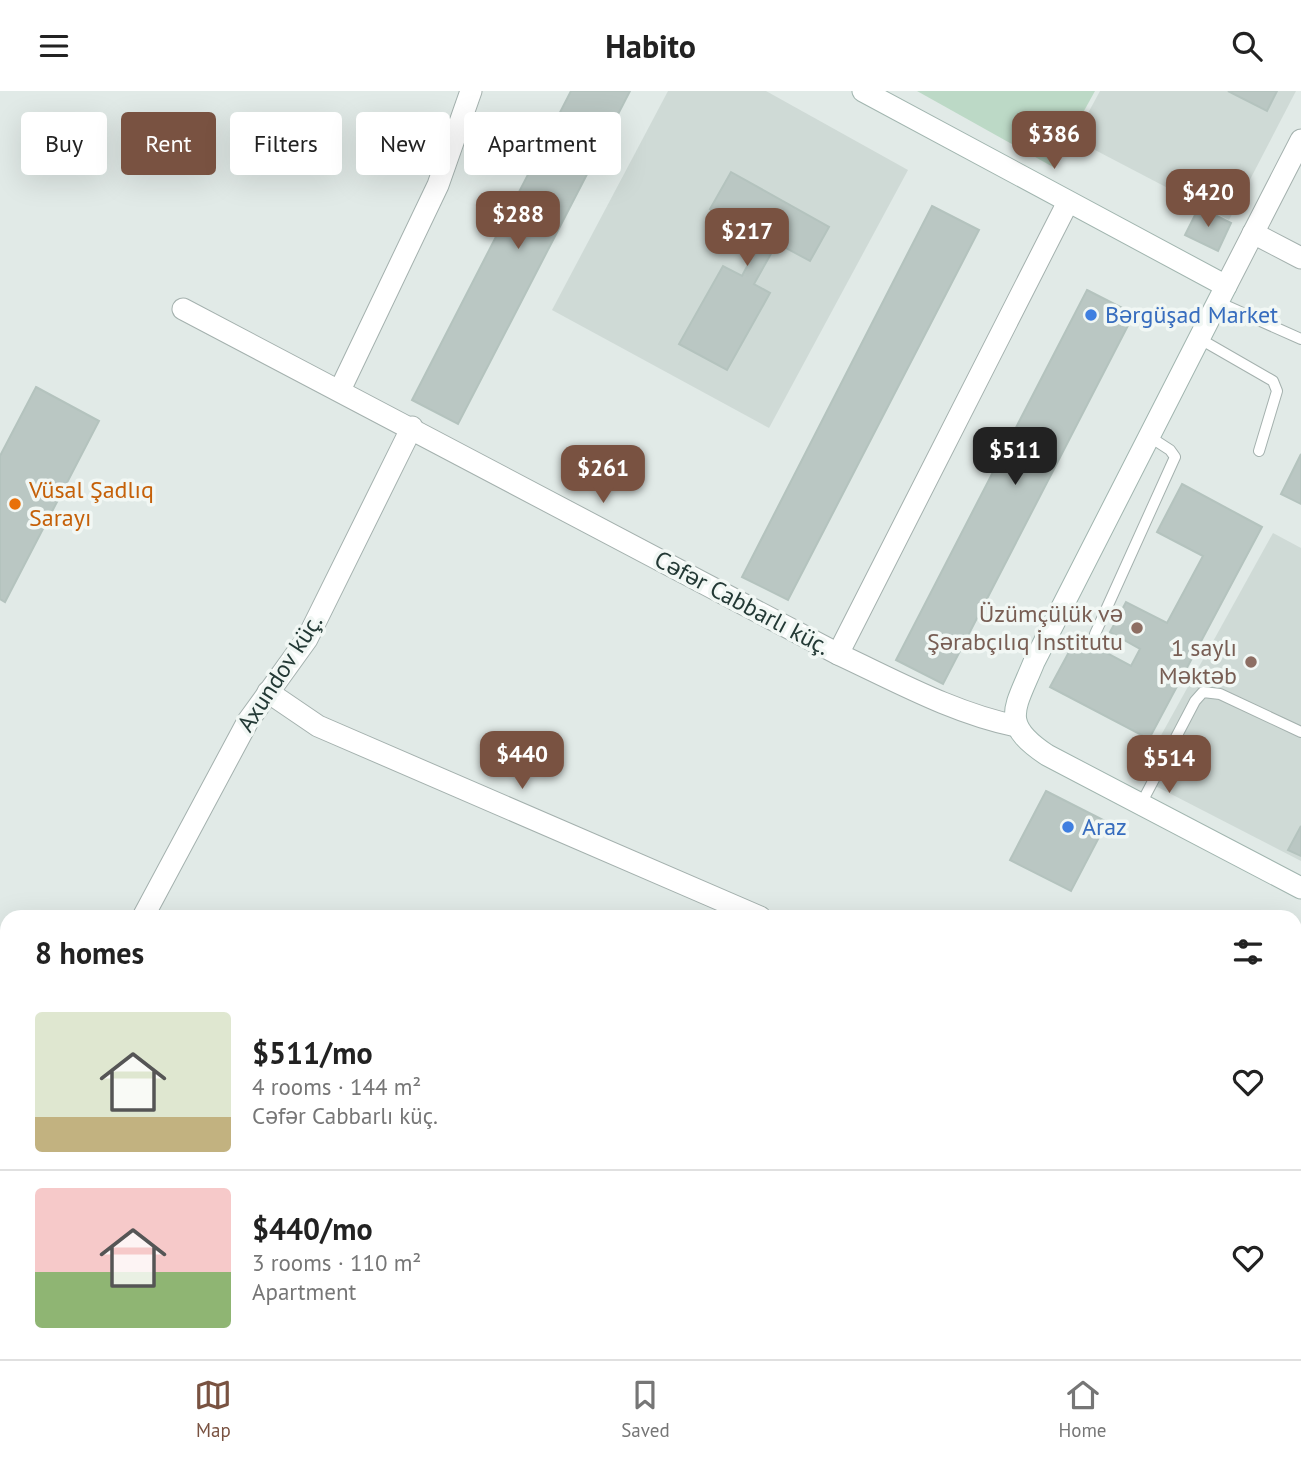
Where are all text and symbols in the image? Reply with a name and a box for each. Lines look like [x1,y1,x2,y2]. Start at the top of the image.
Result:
text: Habito [605,25,696,67]
icon: menu [35,27,73,65]
icon: search [1228,27,1266,65]
pin: $386 [1013,111,1095,171]
chip: Buy [21,112,107,175]
chip: Rent [121,112,216,175]
chip: Filters [230,112,342,175]
chip: New [356,112,450,175]
chip: Apartment [464,112,621,175]
text: $386 [1028,119,1080,148]
pin: $420 [1167,169,1249,229]
text: $420 [1182,177,1234,206]
pin: $288 [477,191,559,251]
text: $288 [492,199,544,228]
pin: $217 [706,209,788,268]
text: $217 [721,216,773,245]
place label: Bərgüşad Market [1105,299,1278,330]
marker: Bərgüşad Market [1083,307,1099,323]
pin: $511 [974,427,1056,487]
text: $511 [989,435,1041,464]
pin: $261 [562,445,644,505]
text: $261 [577,453,629,482]
place label: Vüsal Şadlıq Sarayı [28,474,154,533]
marker: Vüsal Şadlıq Sarayı [7,496,23,512]
street label: Cəfər Cabbarlı küç. [649,543,835,662]
place label: Üzümçülük və Şərabçılıq İnstitutu [927,598,1123,657]
street label: Axundov küç. [230,608,329,738]
marker: Üzümçülük və Şərabçılıq İnstitutu [1129,620,1145,636]
place label: 1 saylı Məktəb [1159,632,1237,691]
marker: 1 saylı Məktəb [1243,654,1259,670]
pin: $440 [481,731,563,791]
pin: $514 [1128,735,1210,795]
text: $440 [496,739,548,768]
text: $514 [1143,743,1195,772]
place label: Araz [1082,811,1127,842]
marker: Araz [1060,819,1076,835]
text: 8 homes [35,933,144,972]
icon: filters [1229,933,1267,971]
text: $511/mo [252,1033,373,1072]
icon: home [91,1040,175,1124]
icon: heart [1229,1063,1267,1101]
text: 4 rooms · 144 m² [252,1072,421,1101]
text: Cəfər Cabbarlı küç. [252,1101,438,1130]
text: $440/mo [252,1209,373,1248]
icon: home [91,1216,175,1300]
icon: heart [1229,1239,1267,1277]
text: 3 rooms · 110 m² [252,1248,421,1277]
text: Apartment [252,1277,356,1306]
tab: Map [194,1376,232,1442]
tab: Saved [621,1376,670,1442]
tab: Home [1058,1376,1107,1442]

